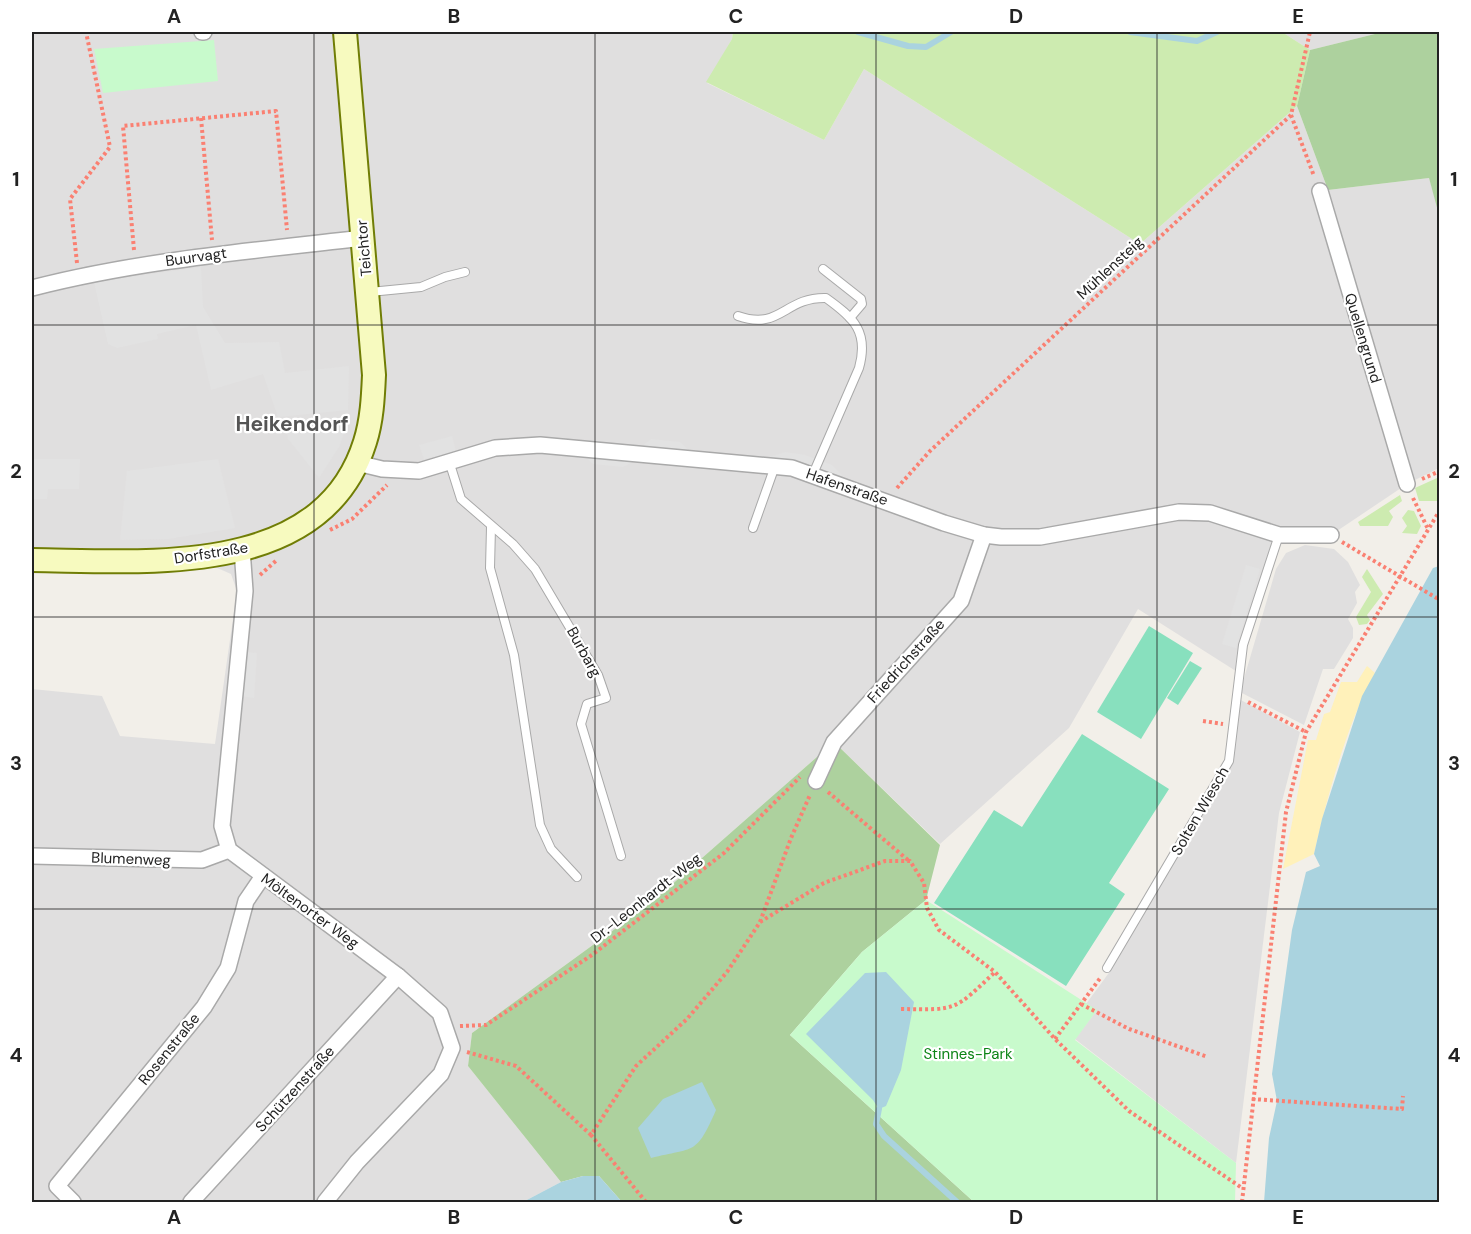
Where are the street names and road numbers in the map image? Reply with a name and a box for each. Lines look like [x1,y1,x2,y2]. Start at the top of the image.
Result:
street label: Teichtor [352,219,376,277]
street label: Mühlensteig [1073,232,1147,304]
street label: Buurvagt [164,243,228,271]
street label: Quellengrund [1340,291,1386,385]
street label: Hafenstraße [803,464,891,510]
street label: Dorfstraße [173,537,249,569]
street label: Friedrichstraße [863,615,949,707]
street label: Burbarg [562,623,606,681]
street label: Solten Wiesch [1167,763,1233,859]
street label: Blumenweg [91,848,171,870]
street label: Dr.-Leonhardt-Weg [586,848,706,948]
street label: Möltenorter Weg [257,869,363,953]
street label: Rosenstraße [134,1009,204,1089]
street label: Schützenstraße [251,1042,339,1136]

